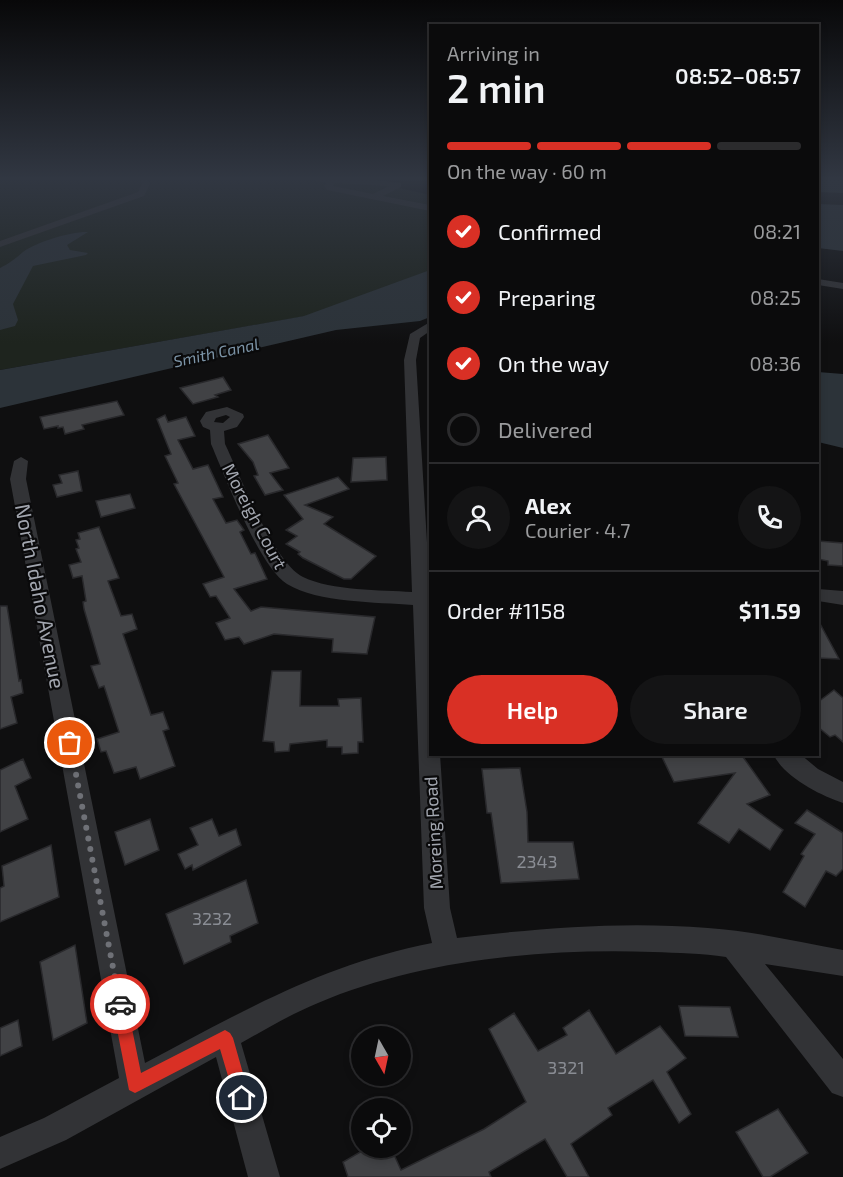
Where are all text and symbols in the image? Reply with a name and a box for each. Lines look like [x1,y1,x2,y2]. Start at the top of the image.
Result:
text: Arriving in [447,41,540,65]
text: 08:52–08:57 [675,62,801,88]
text: 2 min [447,64,546,111]
text: On the way · 60 m [447,159,607,183]
icon: check [447,215,480,248]
text: Confirmed [498,218,602,244]
text: 08:21 [753,219,801,243]
icon: check [447,281,480,314]
text: Preparing [498,284,596,310]
text: 08:25 [750,285,801,309]
water label: Smith Canal [171,334,261,370]
icon: check [447,347,480,380]
text: On the way [498,350,609,376]
text: 08:36 [750,351,801,375]
text: Delivered [498,416,593,442]
street label: Moreigh Court [218,459,292,573]
button: person [447,486,510,549]
button: phone [738,486,801,549]
text: Alex [525,492,571,518]
street label: North Idaho Avenue [11,501,71,691]
text: Courier · 4.7 [525,518,631,542]
text: Order #1158 [447,597,566,623]
text: $11.59 [739,597,801,623]
button: Help [447,675,618,744]
button: Share [630,675,801,744]
pin [44,717,95,768]
icon: bag [53,726,86,759]
street label: Moreing Road [419,776,447,890]
house number: 2343 [516,850,558,872]
house number: 3232 [192,907,232,929]
courier [90,974,150,1034]
icon: car [104,988,137,1021]
north arrow [351,1026,411,1086]
map controls [351,1026,411,1158]
house number: 3321 [547,1056,585,1078]
pin [216,1072,267,1123]
icon: home [225,1081,258,1114]
button: locate [351,1098,411,1158]

